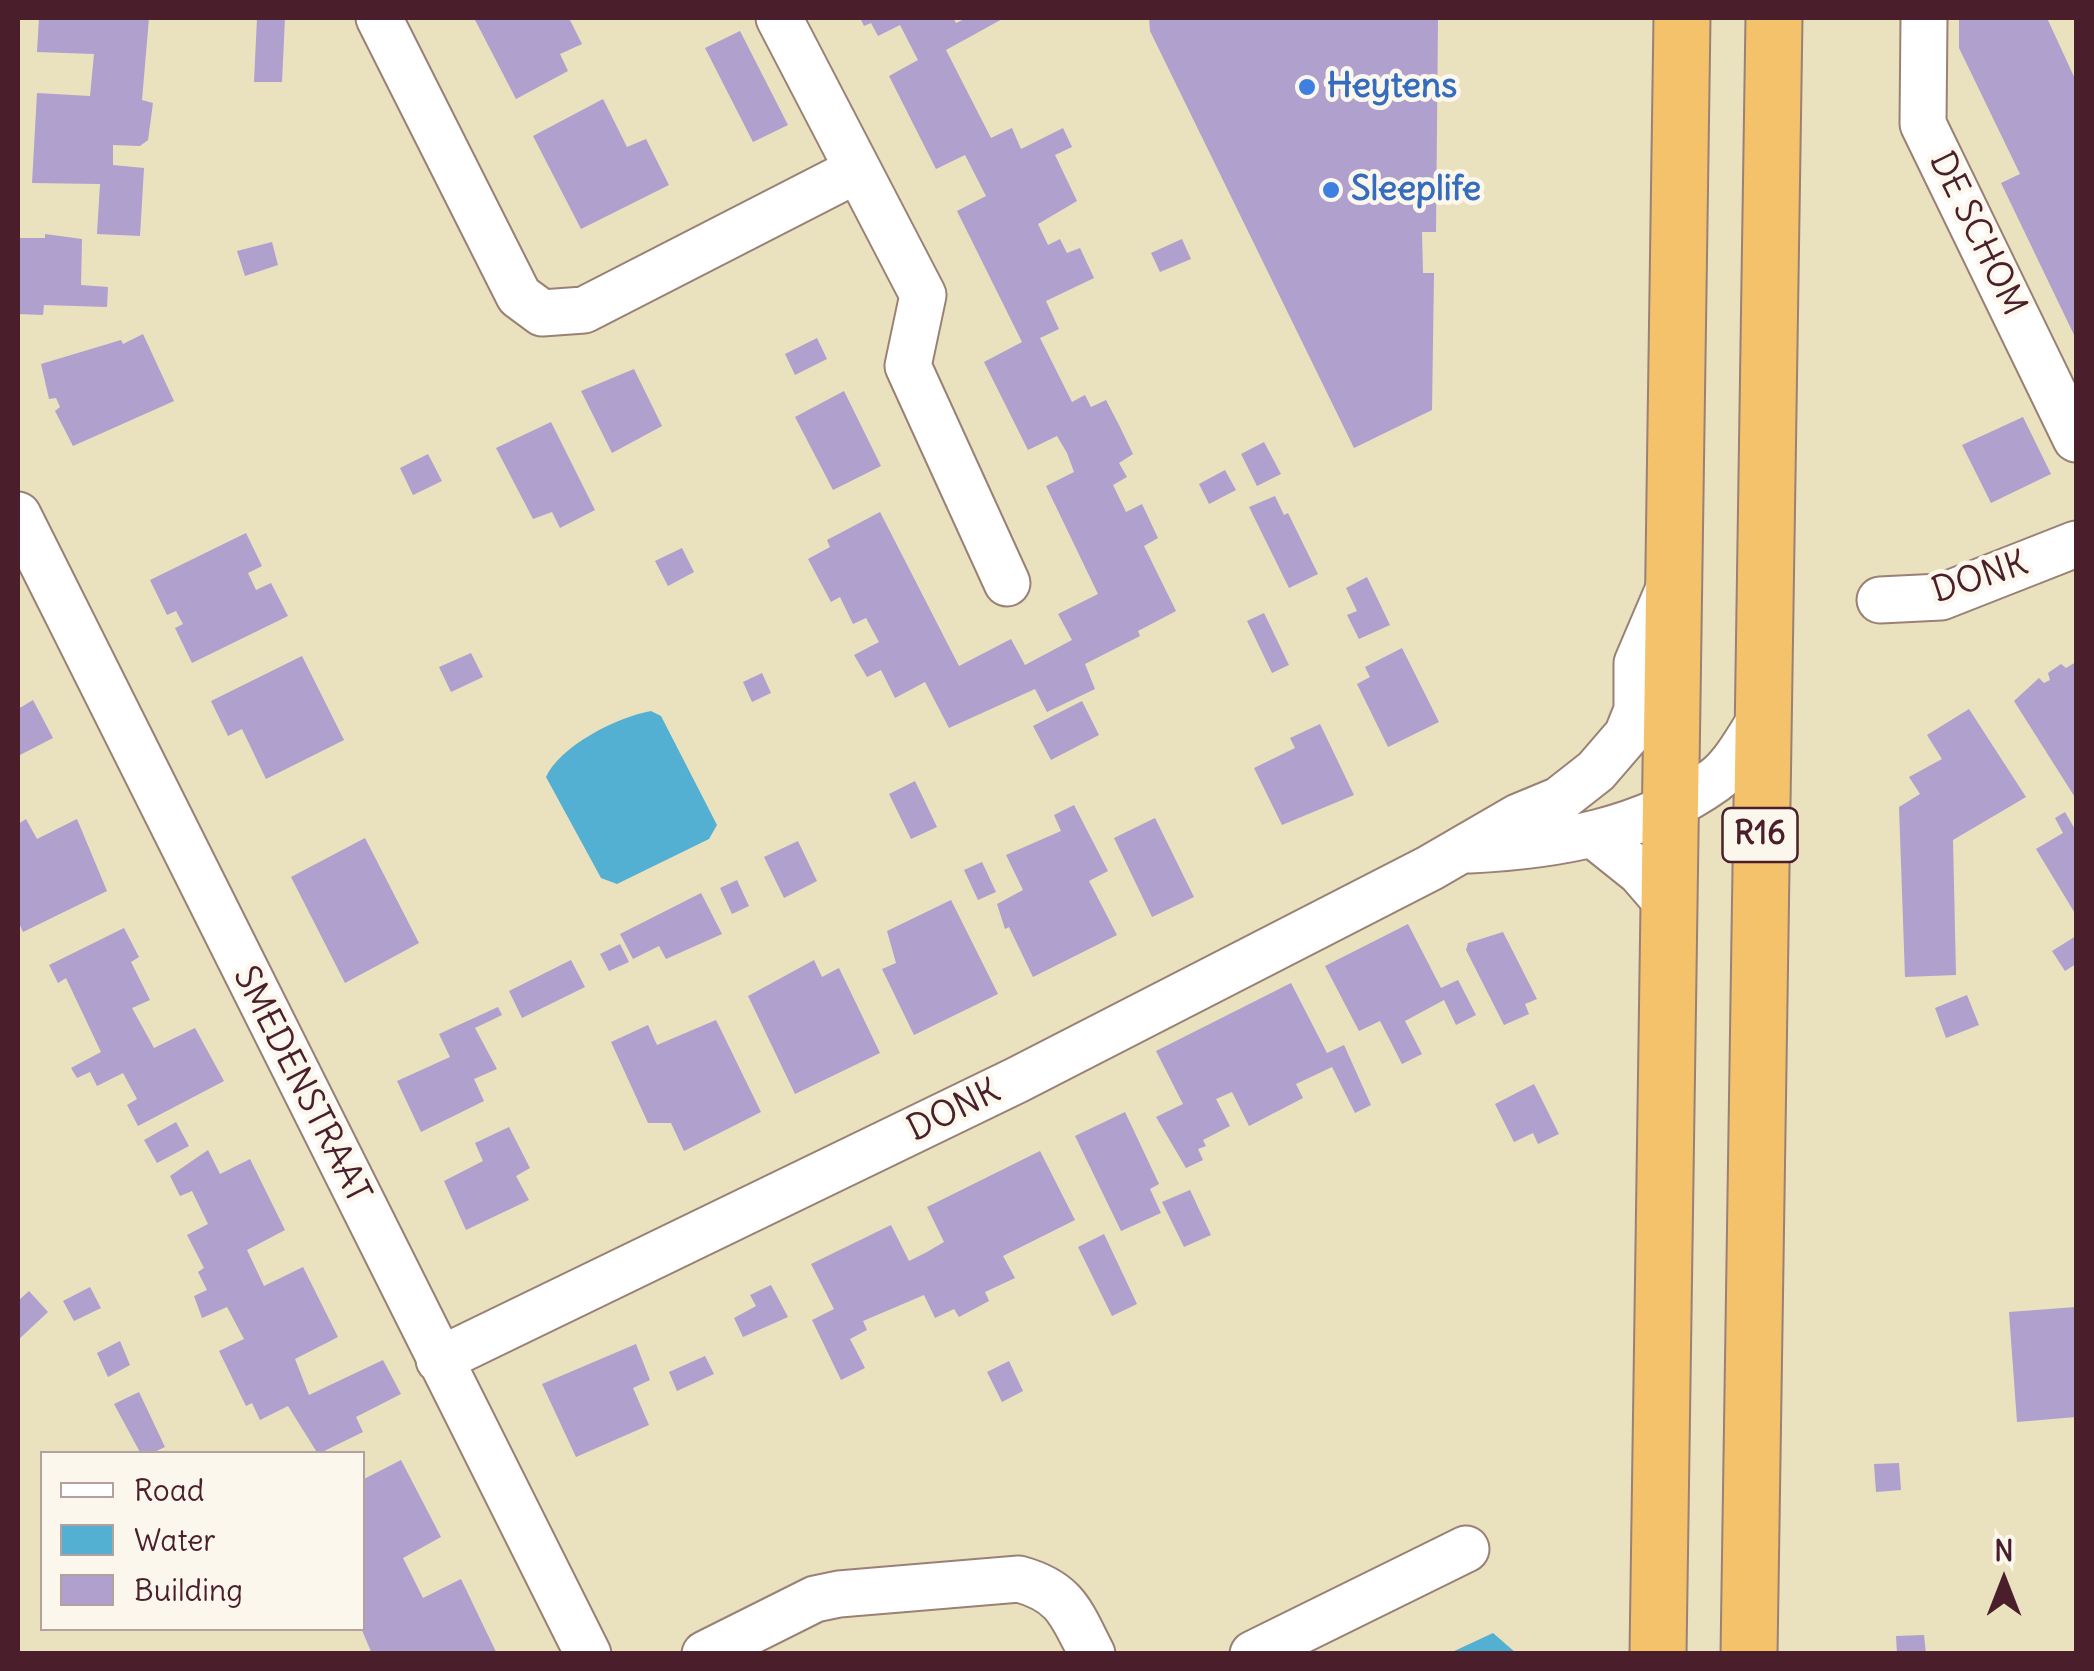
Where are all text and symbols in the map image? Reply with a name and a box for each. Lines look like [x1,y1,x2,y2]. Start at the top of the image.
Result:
place label: Heytens [1327,66,1457,108]
marker: Heytens [1296,76,1318,98]
street label: DE SCHOM [1919,145,2035,323]
place label: Sleeplife [1351,169,1481,211]
marker: Sleeplife [1320,179,1342,201]
street label: DONK [1927,543,2033,613]
road number: R16 [1722,808,1798,862]
street label: SMEDENSTRAAT [223,960,379,1210]
street label: DONK [901,1071,1007,1151]
legend [40,1451,365,1631]
text: Road [134,1471,204,1509]
text: Water [134,1521,216,1559]
north arrow [1954,1531,2054,1631]
text: N [1994,1533,2014,1569]
text: Building [134,1571,243,1609]

